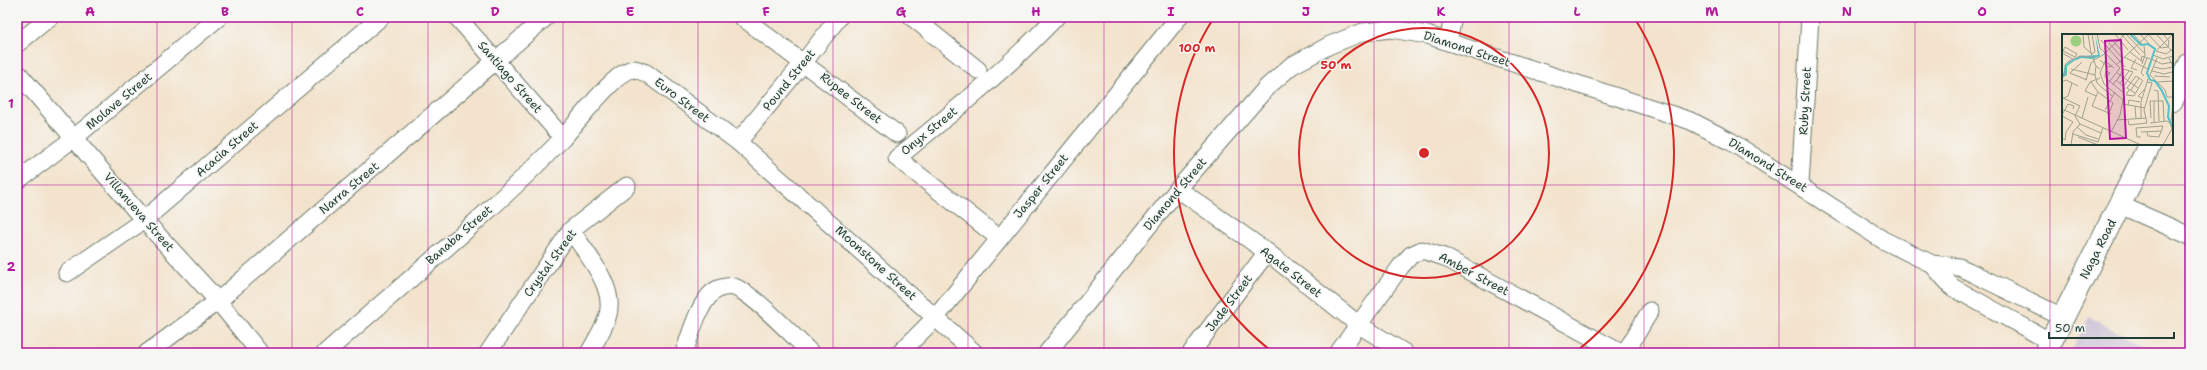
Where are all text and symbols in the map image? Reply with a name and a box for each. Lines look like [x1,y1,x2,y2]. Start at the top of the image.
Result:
text: A [85,3,95,20]
text: B [221,3,229,20]
text: C [356,3,364,20]
text: D [490,3,500,20]
text: E [626,3,635,20]
text: F [762,3,770,20]
text: G [896,3,907,20]
text: H [1031,3,1041,20]
text: I [1167,3,1175,20]
text: J [1302,3,1310,20]
text: K [1437,3,1446,20]
text: L [1573,3,1581,20]
text: M [1705,3,1719,20]
text: N [1842,3,1852,20]
text: O [1977,3,1987,20]
text: P [2113,3,2121,20]
street label: Diamond Street [1422,27,1512,71]
inset map [2062,34,2173,145]
street label: Santiago Street [474,38,546,116]
text: 100 m [1179,40,1216,56]
street label: Pound Street [759,46,819,114]
text: 50 m [1321,57,1352,73]
street label: Ruby Street [1795,67,1815,135]
street label: Molave Street [83,69,155,133]
street label: Rupee Street [817,69,885,127]
street label: Euro Street [651,74,713,126]
text: 1 [8,95,14,112]
street label: Onyx Street [897,103,961,159]
street label: Acacia Street [192,117,262,181]
street label: Diamond Street [1725,134,1811,196]
centre of rings [1417,146,1431,160]
street label: Jasper Street [1010,150,1072,222]
street label: Diamond Street [1140,154,1210,234]
street label: Narra Street [316,158,382,218]
street label: Villanueva Street [100,169,178,255]
street label: Banaba Street [422,202,496,268]
street label: Naga Road [2076,216,2120,282]
street label: Moonstone Street [832,222,920,304]
street label: Crystal Street [520,226,580,300]
street label: Agate Street [1257,243,1325,301]
street label: Amber Street [1436,249,1512,299]
text: 2 [6,258,16,275]
street label: Jade Street [1202,271,1256,335]
scale bar [2049,314,2174,340]
text: 50 m [2055,320,2085,336]

